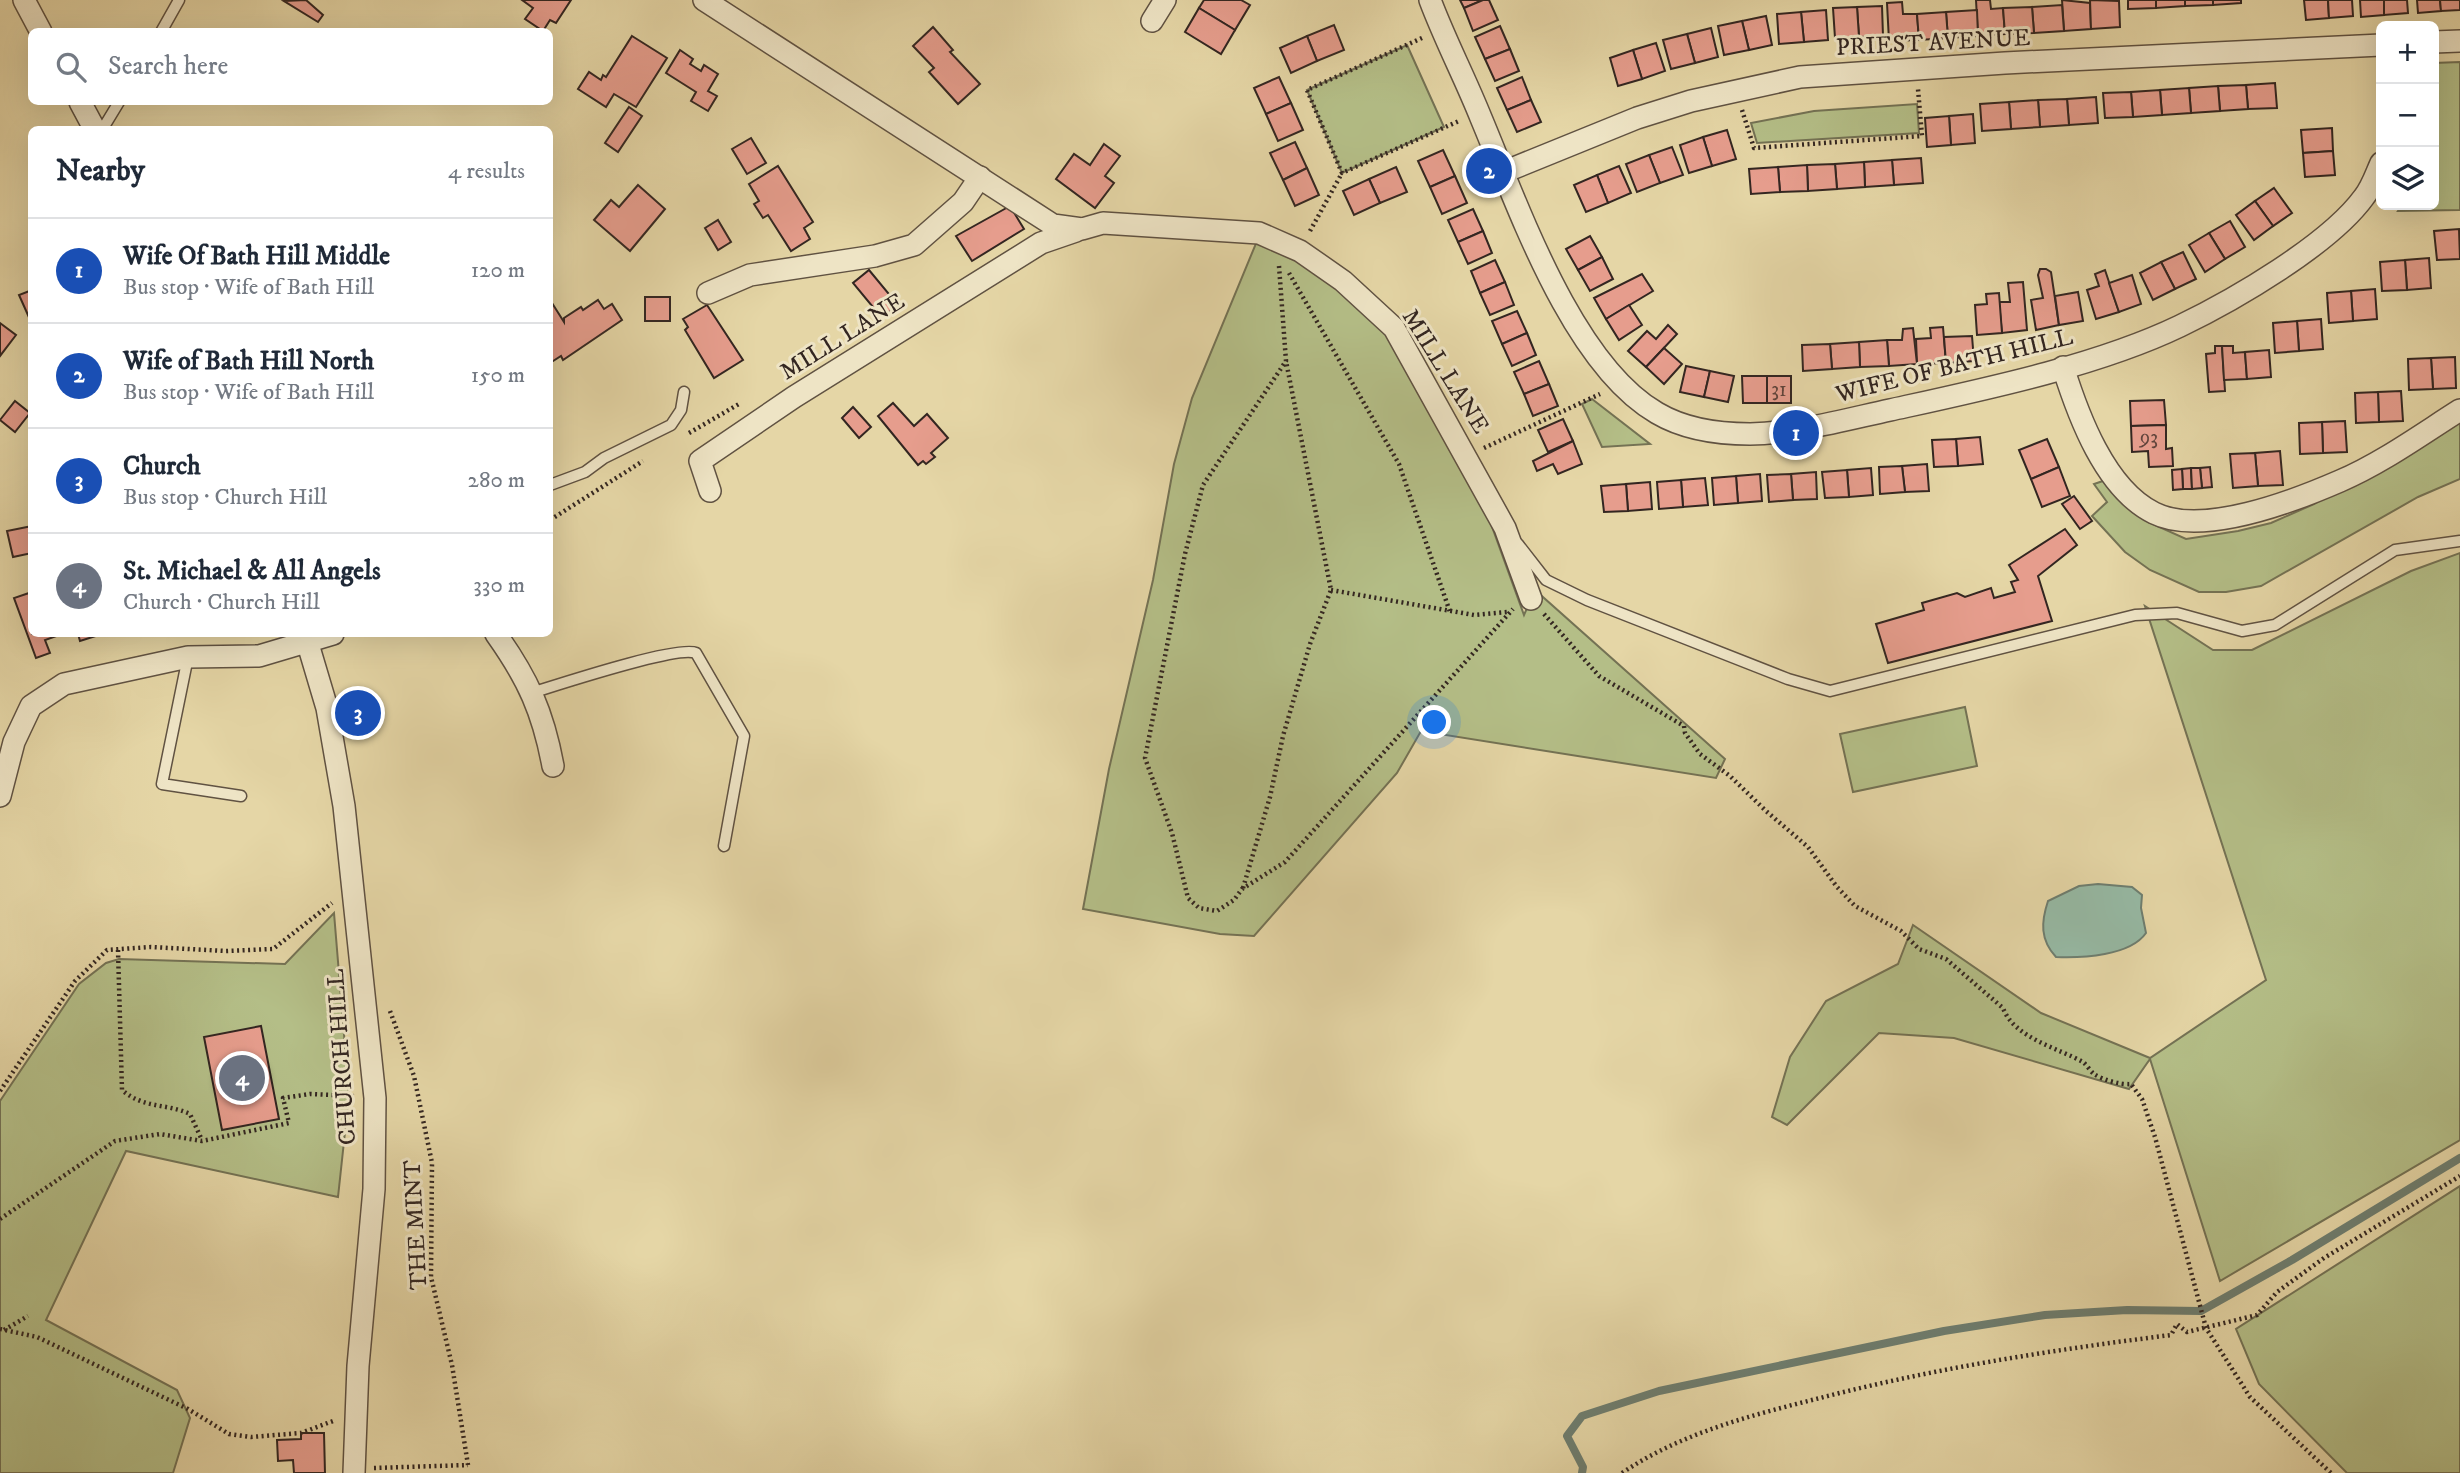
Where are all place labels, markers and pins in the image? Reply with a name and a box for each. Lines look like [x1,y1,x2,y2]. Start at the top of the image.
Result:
pin: 2 [1466,145,1512,197]
pin: 1 [1773,407,1819,459]
pin: 3 [335,687,381,739]
pin: 4 [219,1052,265,1104]

